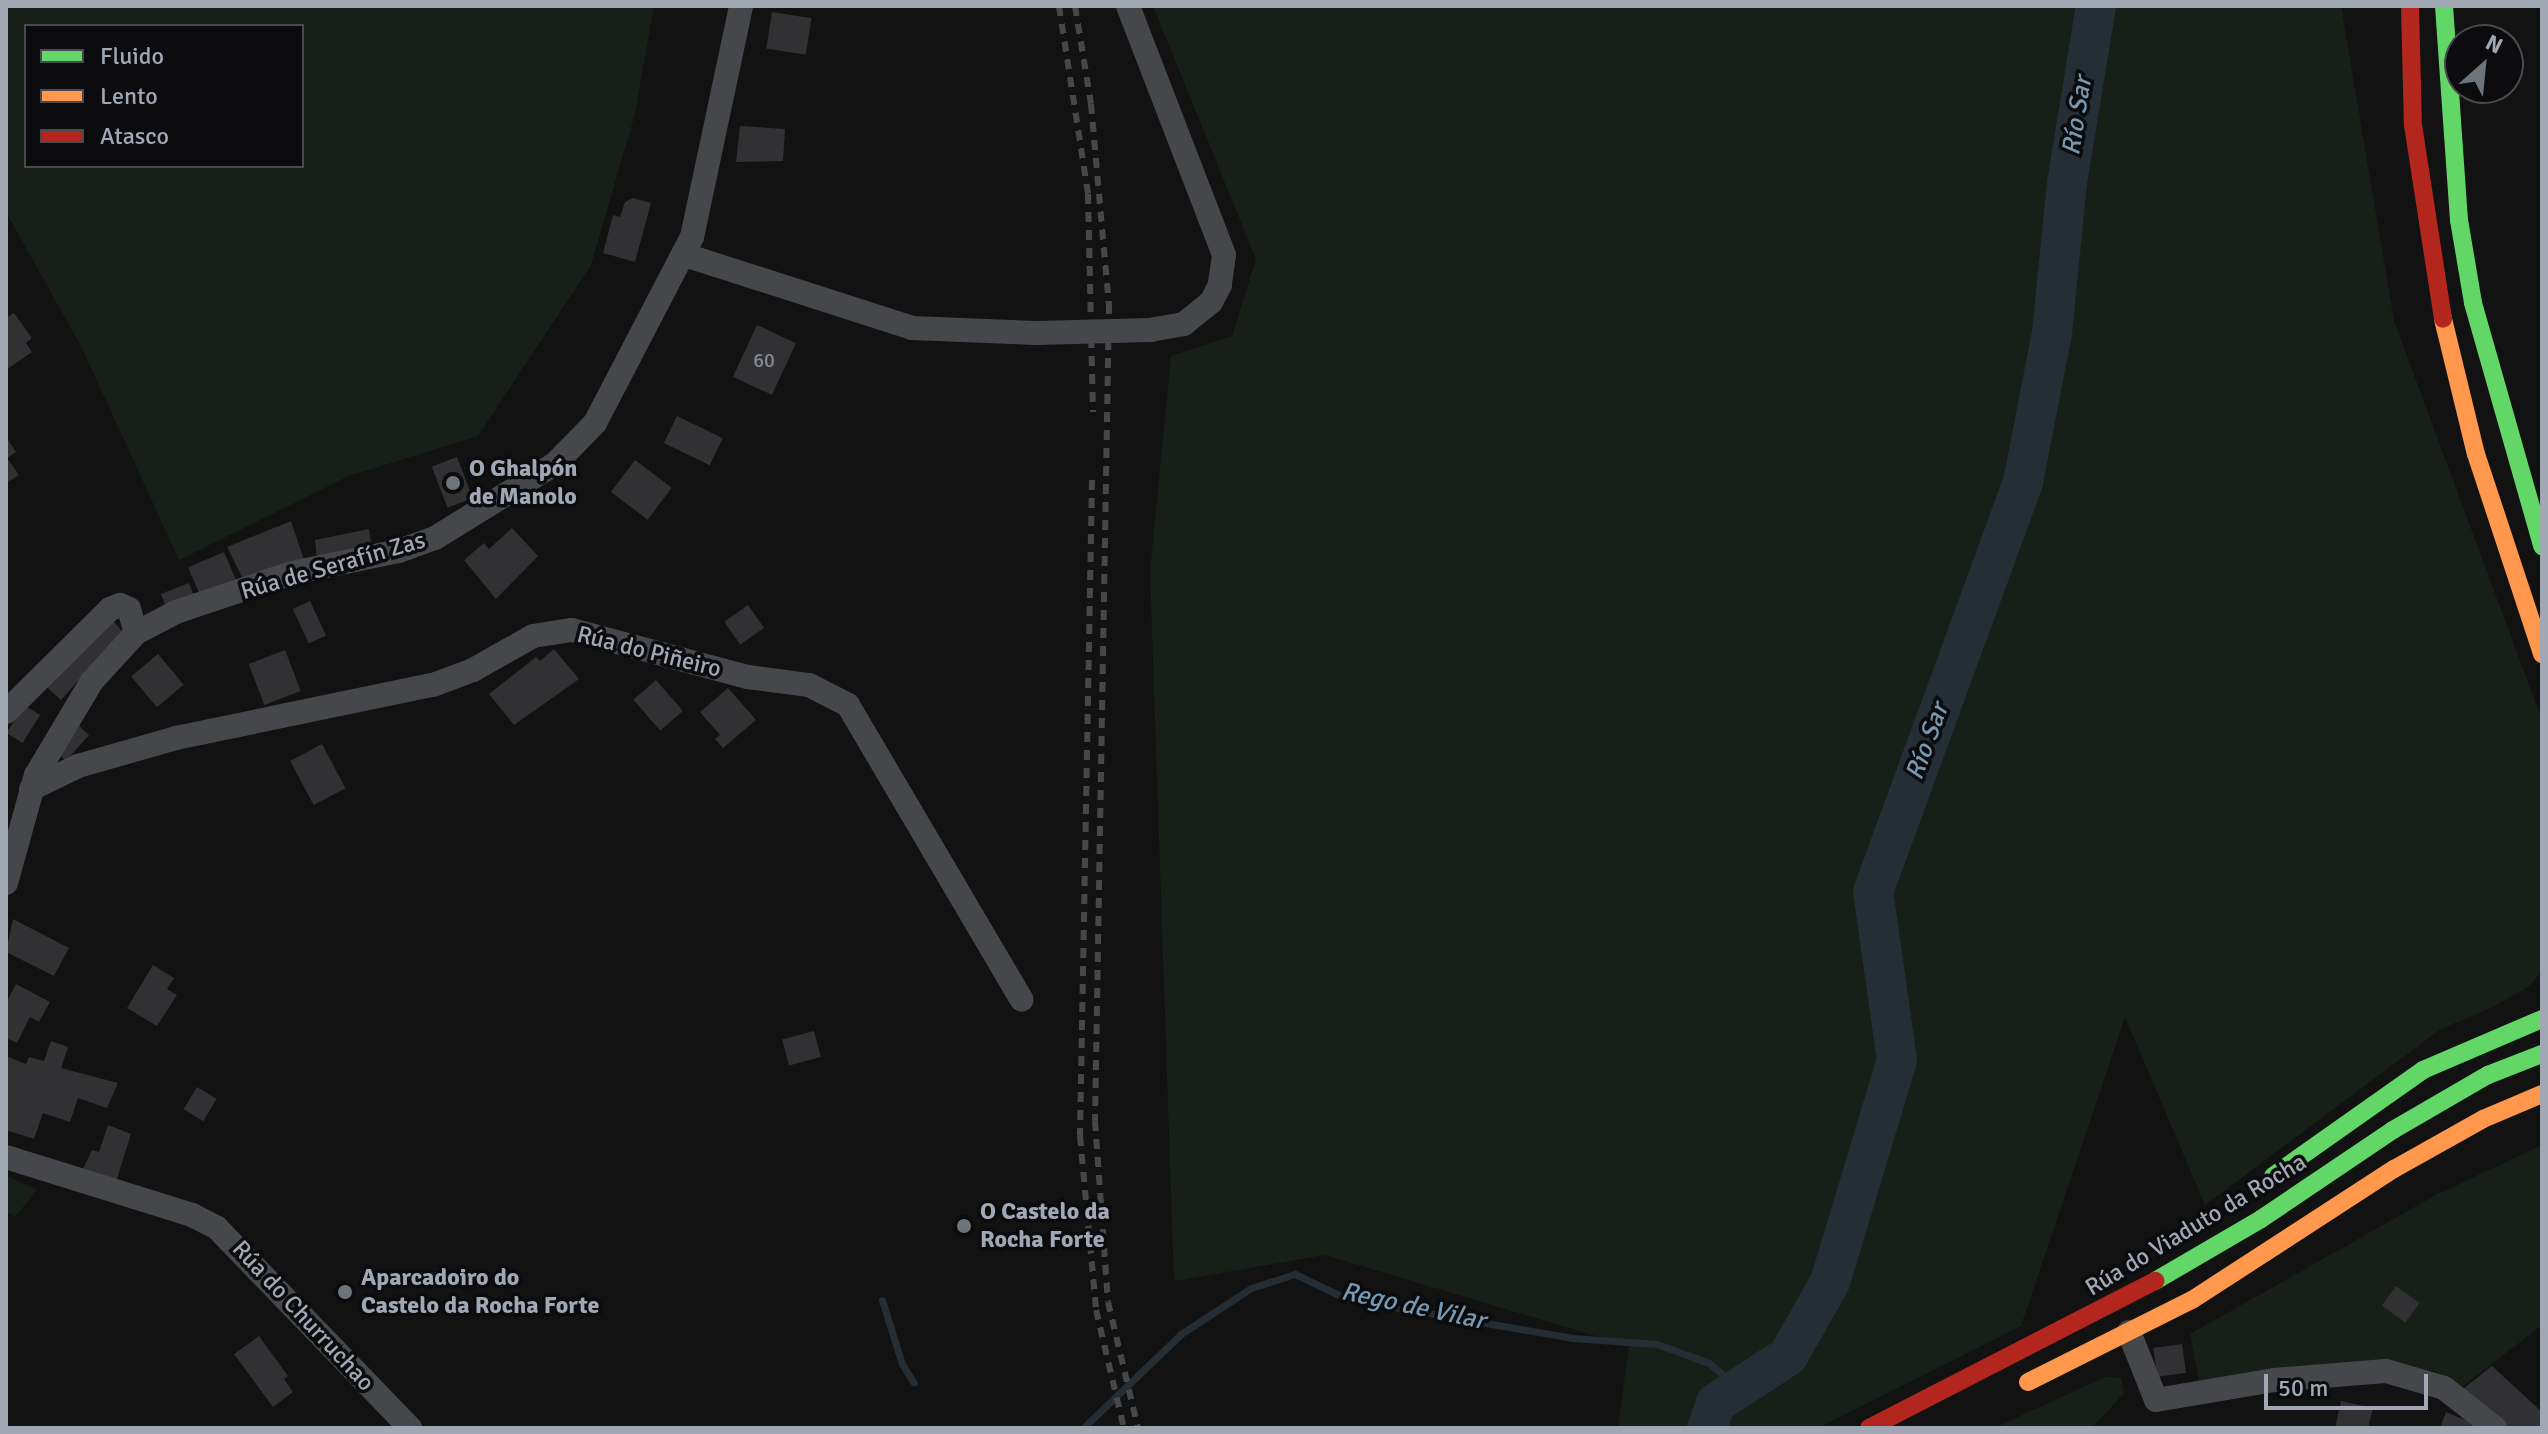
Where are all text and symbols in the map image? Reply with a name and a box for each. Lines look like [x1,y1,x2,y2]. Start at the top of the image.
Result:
legend [24,24,304,168]
north arrow [2444,24,2524,104]
text: N [2481,28,2507,59]
text: Fluido [100,41,164,71]
water label: Río Sar [2056,75,2100,157]
text: Lento [100,81,158,111]
text: Atasco [100,121,169,151]
house number: 60 [753,348,775,372]
place label: O Ghalpón de Manolo [469,455,577,511]
marker: O Ghalpón de Manolo [444,474,462,492]
street label: Rúa de Serafín Zas [238,526,428,606]
street label: Rúa do Piñeiro [574,620,724,684]
water label: Río Sar [1900,700,1956,784]
street label: Rúa do Viaduto da Rocha [2080,1148,2312,1302]
place label: O Castelo da Rocha Forte [980,1198,1110,1254]
marker: O Castelo da Rocha Forte [955,1217,973,1235]
street label: Rúa do Churruchao [226,1235,380,1397]
place label: Aparcadoiro do Castelo da Rocha Forte [361,1264,599,1320]
water label: Rego de Vilar [1338,1277,1488,1337]
marker: Aparcadoiro do Castelo da Rocha Forte [336,1283,354,1301]
scale bar [2268,1358,2432,1408]
text: 50 m [2278,1373,2328,1403]

